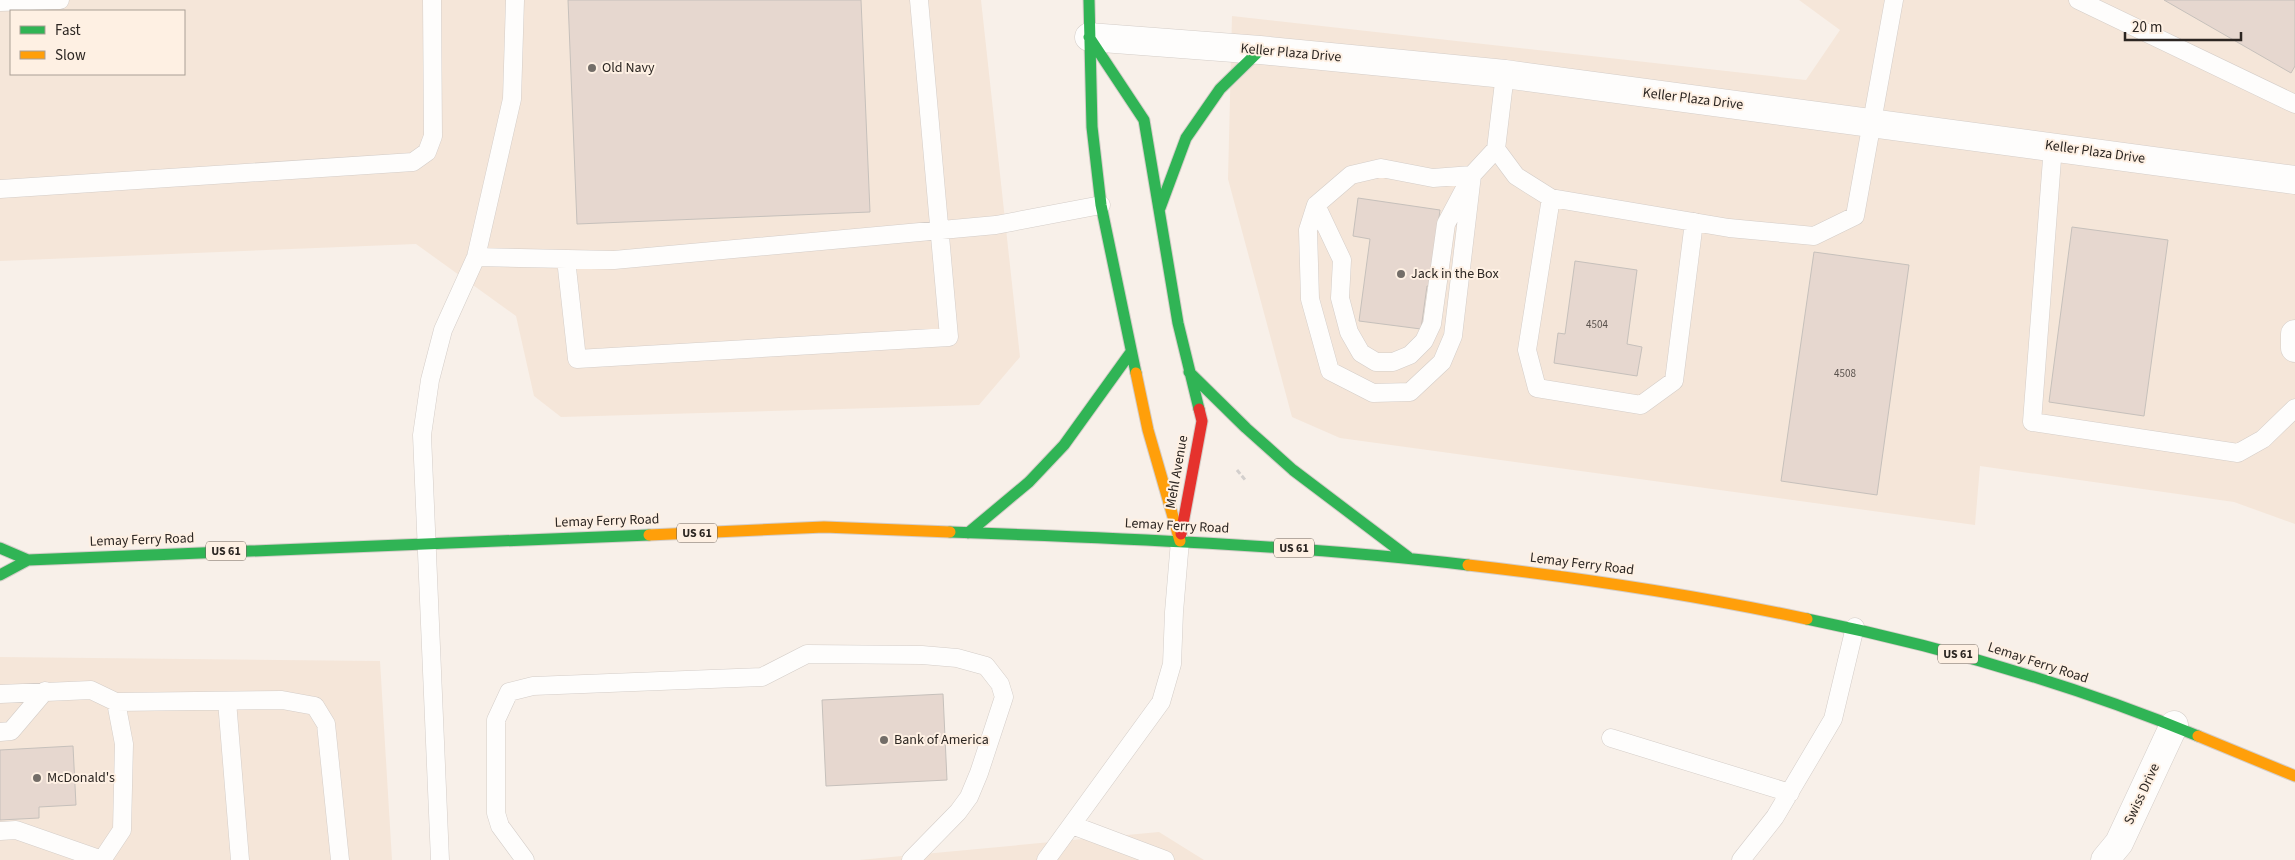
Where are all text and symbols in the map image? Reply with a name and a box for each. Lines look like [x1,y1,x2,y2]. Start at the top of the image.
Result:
legend [10,10,185,75]
scale bar [2125,10,2241,42]
text: 20 m [2132,17,2162,38]
text: Fast [55,20,81,41]
street label: Keller Plaza Drive [1240,39,1342,67]
text: Slow [55,45,86,66]
place label: Old Navy [602,58,655,78]
marker: Old Navy [586,62,598,74]
street label: Keller Plaza Drive [1642,83,1744,115]
street label: Keller Plaza Drive [2044,135,2146,169]
place label: Jack in the Box [1411,264,1499,284]
marker: Jack in the Box [1395,268,1407,280]
house number: 4504 [1586,317,1608,332]
house number: 4508 [1834,366,1856,381]
street label: Mehl Avenue [1161,434,1193,510]
street label: Lemay Ferry Road [554,509,660,533]
street label: Lemay Ferry Road [1124,513,1230,539]
road number: US 61 [677,524,717,542]
street label: Lemay Ferry Road [89,528,195,552]
road number: US 61 [1274,538,1314,558]
road number: US 61 [206,542,246,560]
street label: Lemay Ferry Road [1529,548,1635,580]
street label: Lemay Ferry Road [1985,637,2091,689]
road number: US 61 [1938,644,1978,664]
place label: Bank of America [894,730,989,750]
marker: Bank of America [878,734,890,746]
street label: Swiss Drive [2119,760,2165,828]
place label: McDonald's [47,768,115,788]
marker: McDonald's [31,772,43,784]

